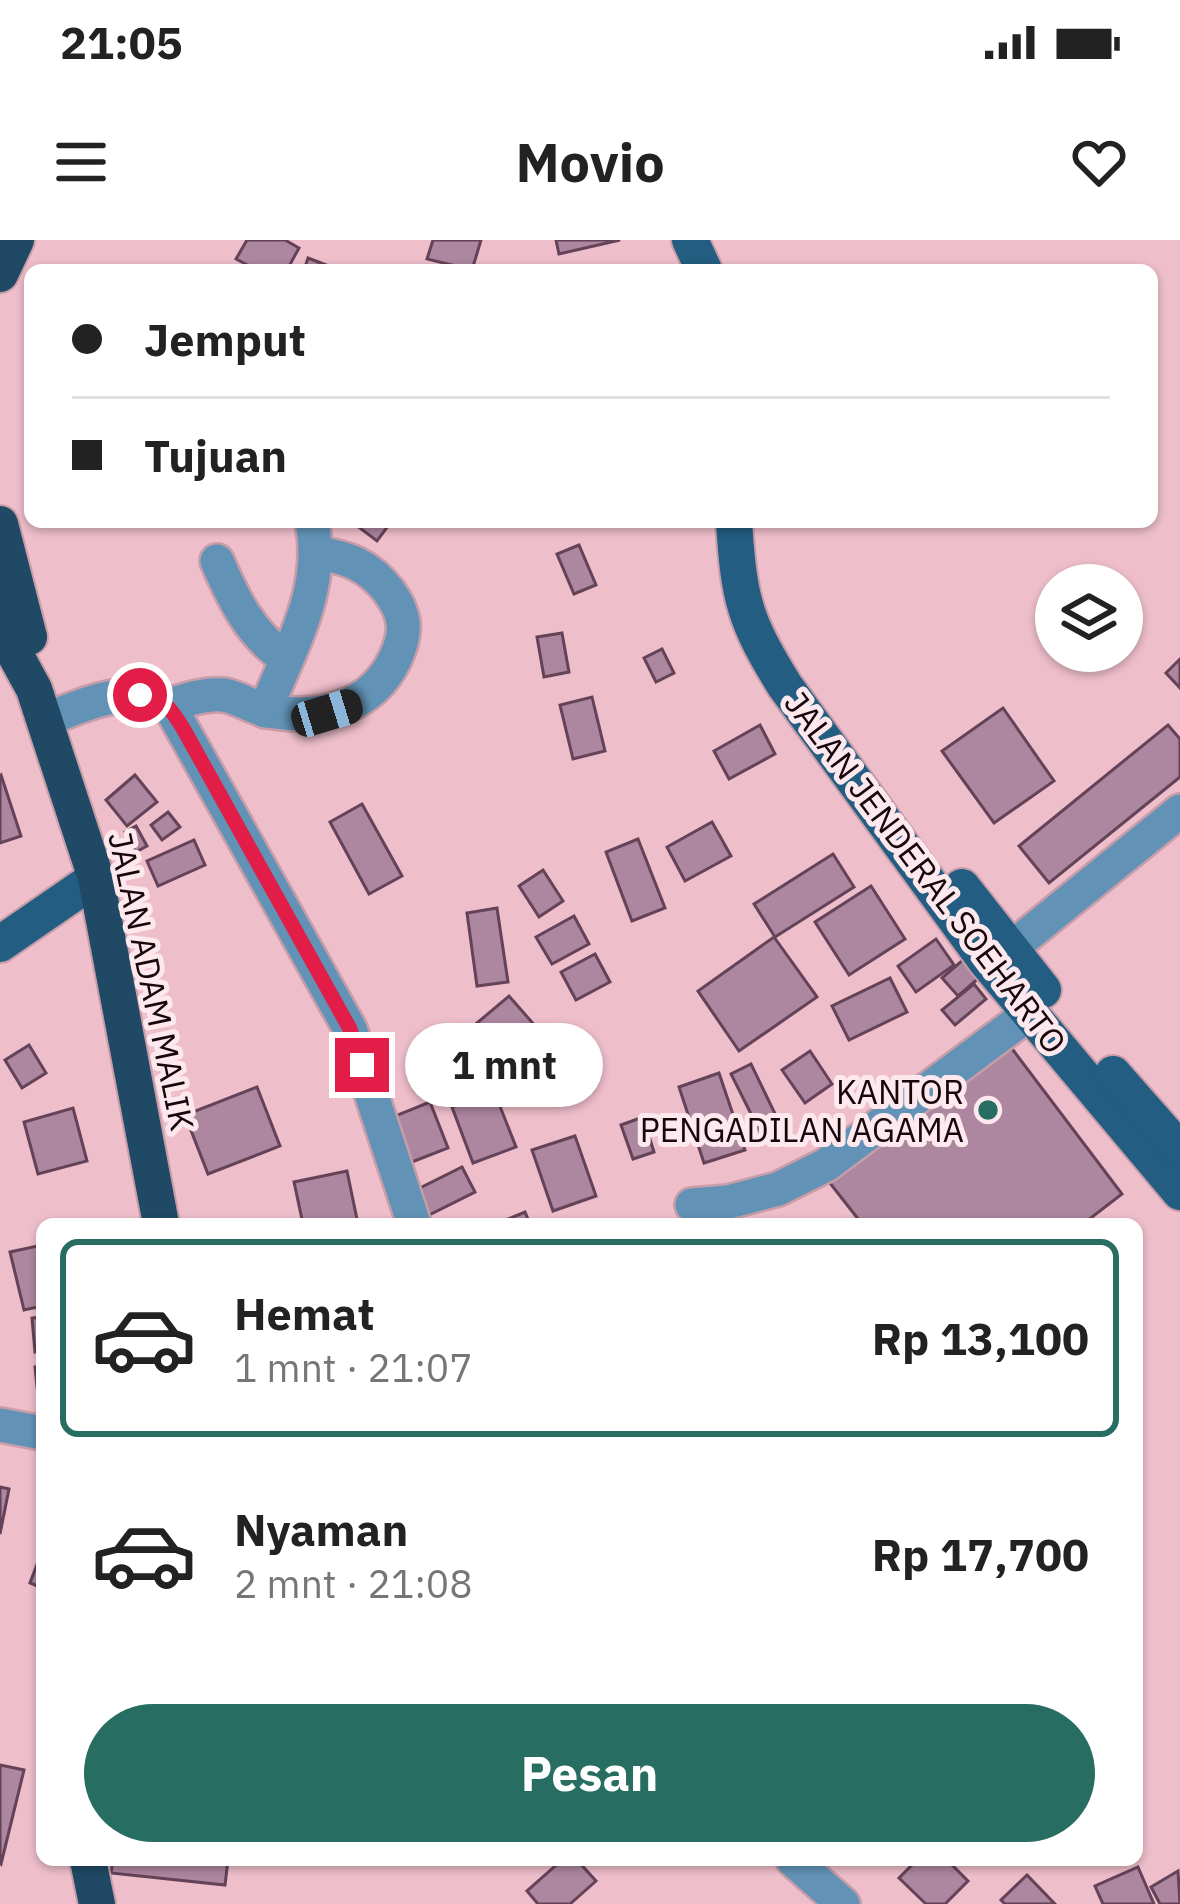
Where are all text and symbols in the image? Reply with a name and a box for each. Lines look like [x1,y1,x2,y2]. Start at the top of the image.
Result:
text: 21:05 [60,13,183,71]
text: Movio [515,127,665,197]
icon: menu [48,129,114,195]
icon: heart [1066,129,1132,195]
text: Jemput [144,310,306,368]
text: Tujuan [144,426,287,484]
map controls [1035,564,1143,672]
button: layers [1035,564,1143,672]
route start [113,668,167,722]
street label: JALAN JENDERAL SOEHARTO [776,682,1076,1062]
car [287,685,367,741]
street label: JALAN ADAM MALIK [99,828,205,1134]
callout: 1 mnt [404,1023,602,1107]
route end [335,1038,389,1092]
text: 1 mnt [451,1039,557,1090]
place label: KANTOR PENGADILAN AGAMA [640,1070,964,1151]
marker: KANTOR PENGADILAN AGAMA [975,1097,1001,1123]
icon: car [90,1284,198,1392]
text: Hemat [234,1284,375,1342]
text: Rp 13,100 [872,1309,1089,1367]
text: 1 mnt · 21:07 [234,1342,473,1393]
icon: car [90,1500,198,1608]
text: Nyaman [234,1500,408,1558]
text: Rp 17,700 [872,1525,1089,1583]
text: 2 mnt · 21:08 [234,1558,473,1609]
button: Pesan [84,1704,1095,1842]

